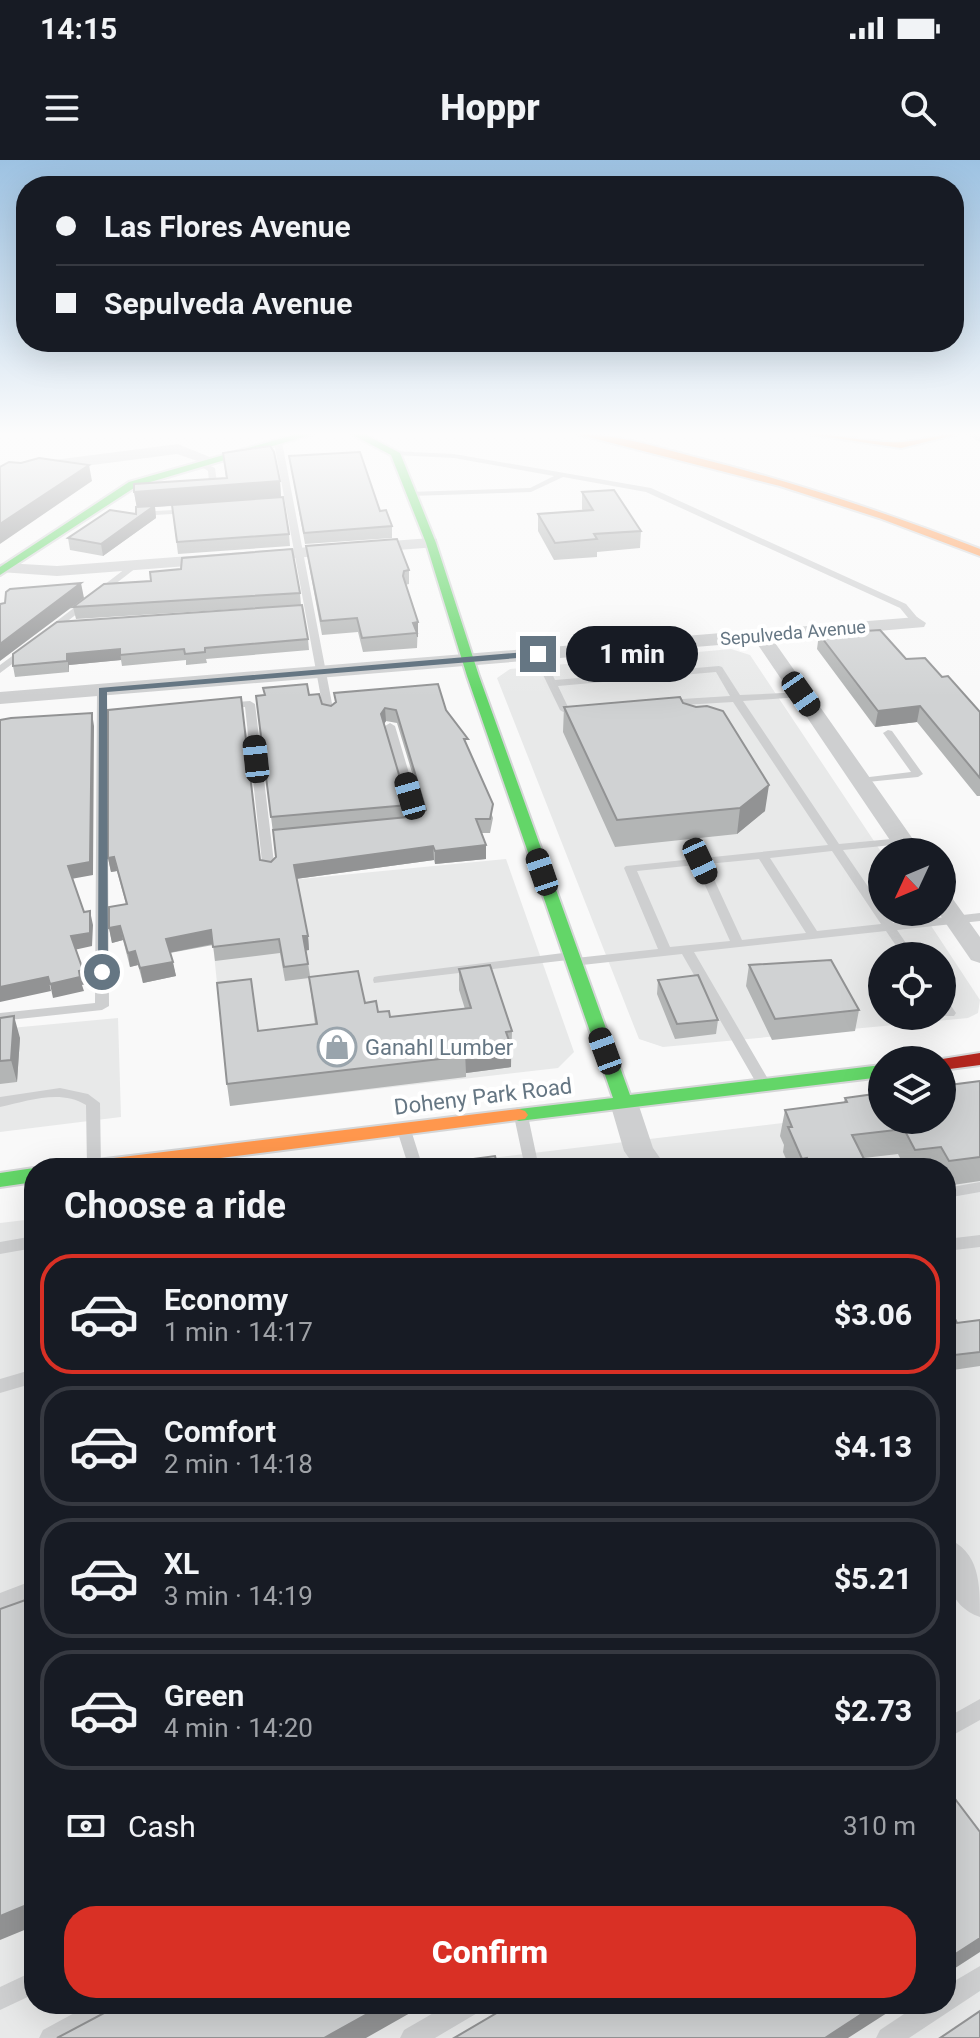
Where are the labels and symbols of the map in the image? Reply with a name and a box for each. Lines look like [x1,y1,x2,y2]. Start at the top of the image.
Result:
street label: Sepulveda Avenue [719,616,867,649]
callout: 1 min [566,626,698,682]
route end [520,636,556,672]
car [777,667,825,721]
car [242,734,270,784]
car [392,770,428,822]
car [679,834,721,888]
north arrow [868,838,956,926]
car [523,845,561,899]
route start [84,954,120,990]
car [586,1024,624,1078]
shop icon: Ganahl Lumber [316,1026,358,1068]
place label: Ganahl Lumber [365,1035,514,1060]
street label: Doheny Park Road [393,1073,573,1120]

